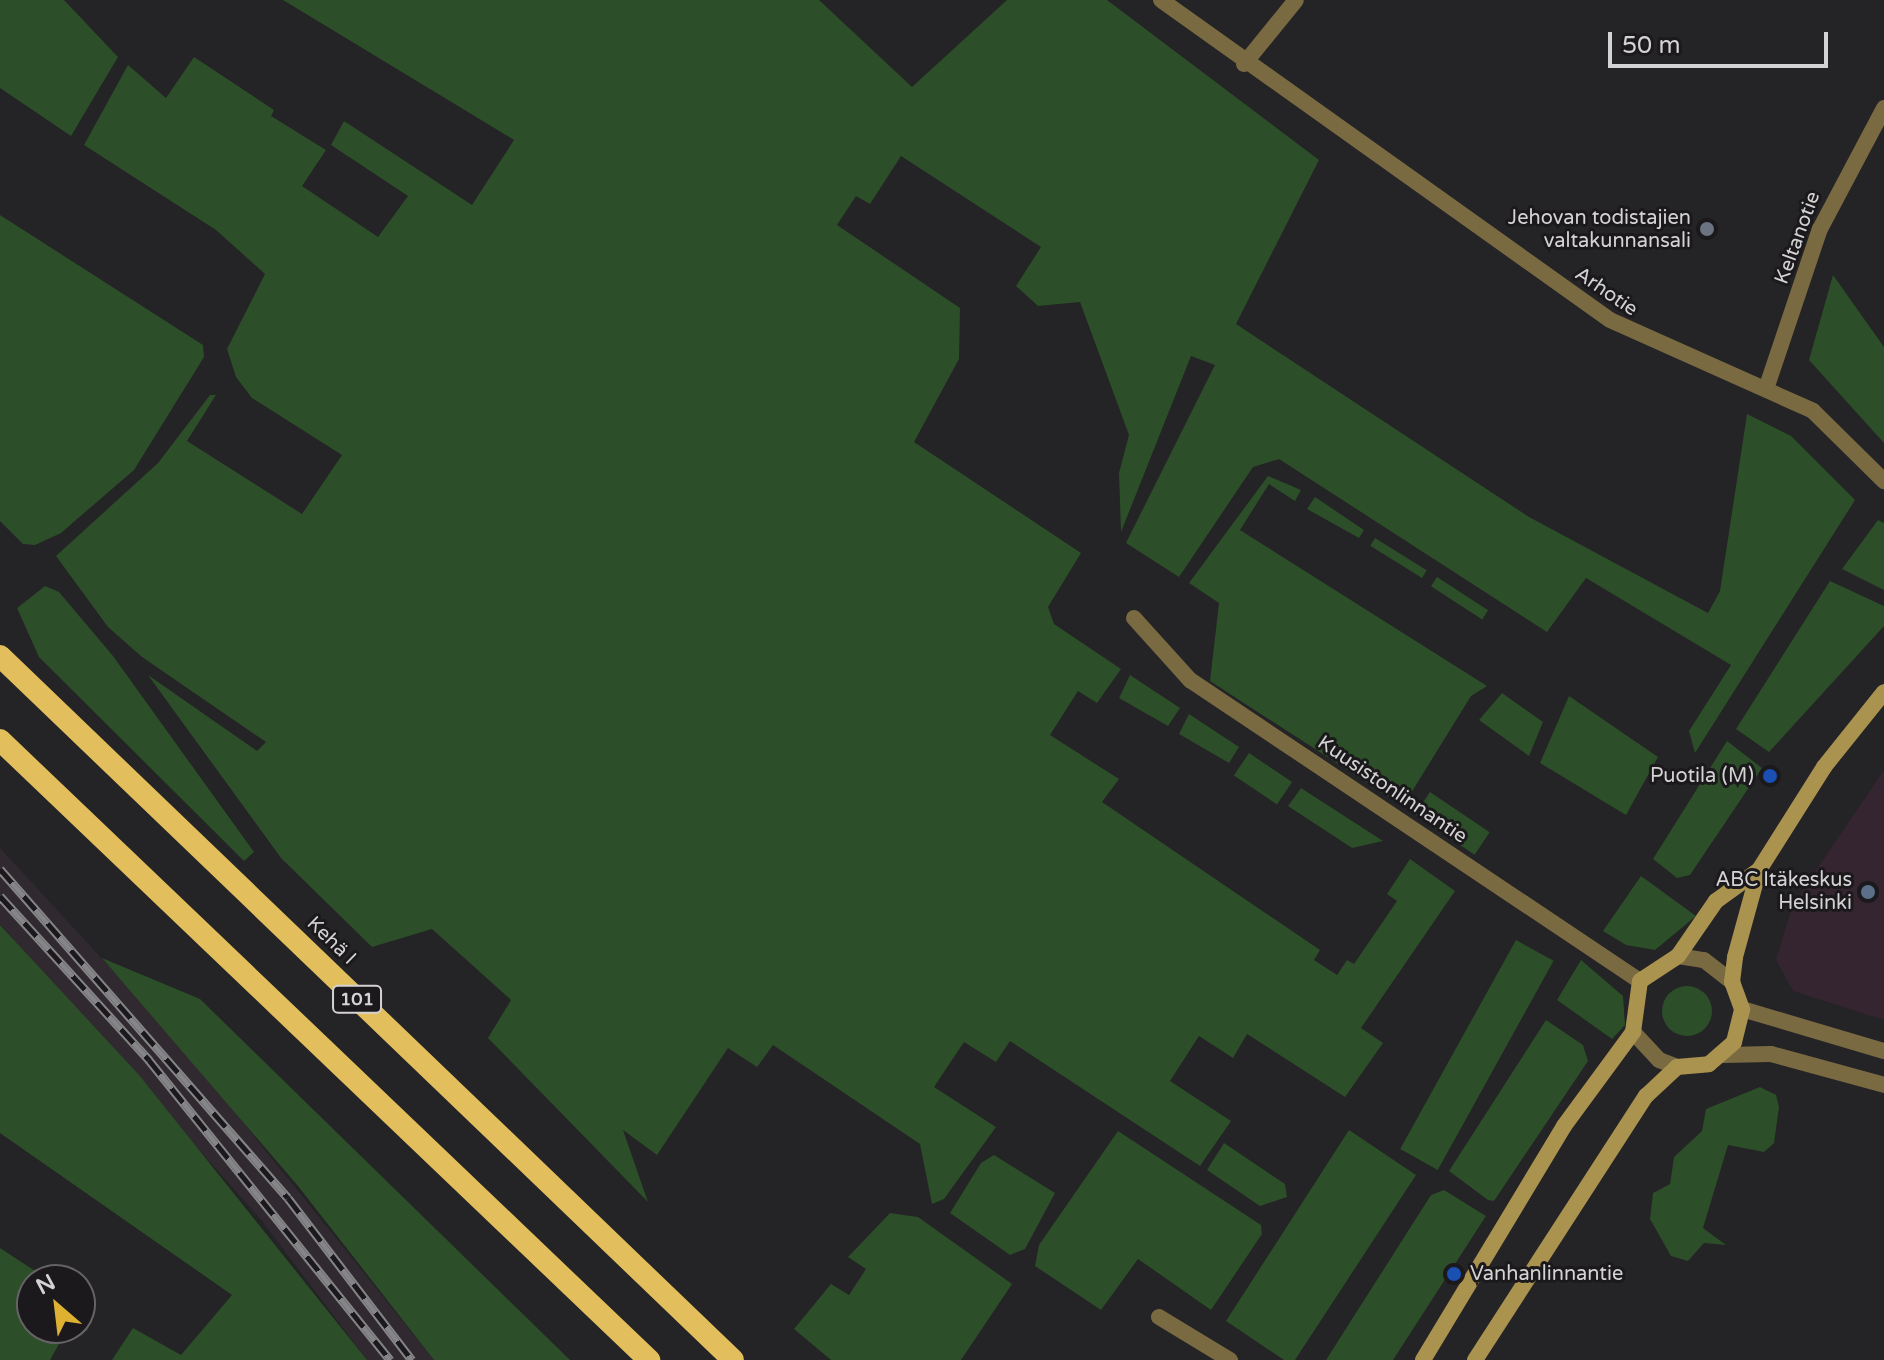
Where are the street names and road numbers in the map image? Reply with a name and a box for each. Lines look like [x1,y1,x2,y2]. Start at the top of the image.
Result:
street label: Keltanotie [1770,188,1826,288]
street label: Arhotie [1570,262,1642,322]
street label: Kuusistonlinnantie [1313,731,1471,849]
street label: Kehä I [301,912,361,970]
road number: 101 [331,985,383,1013]

